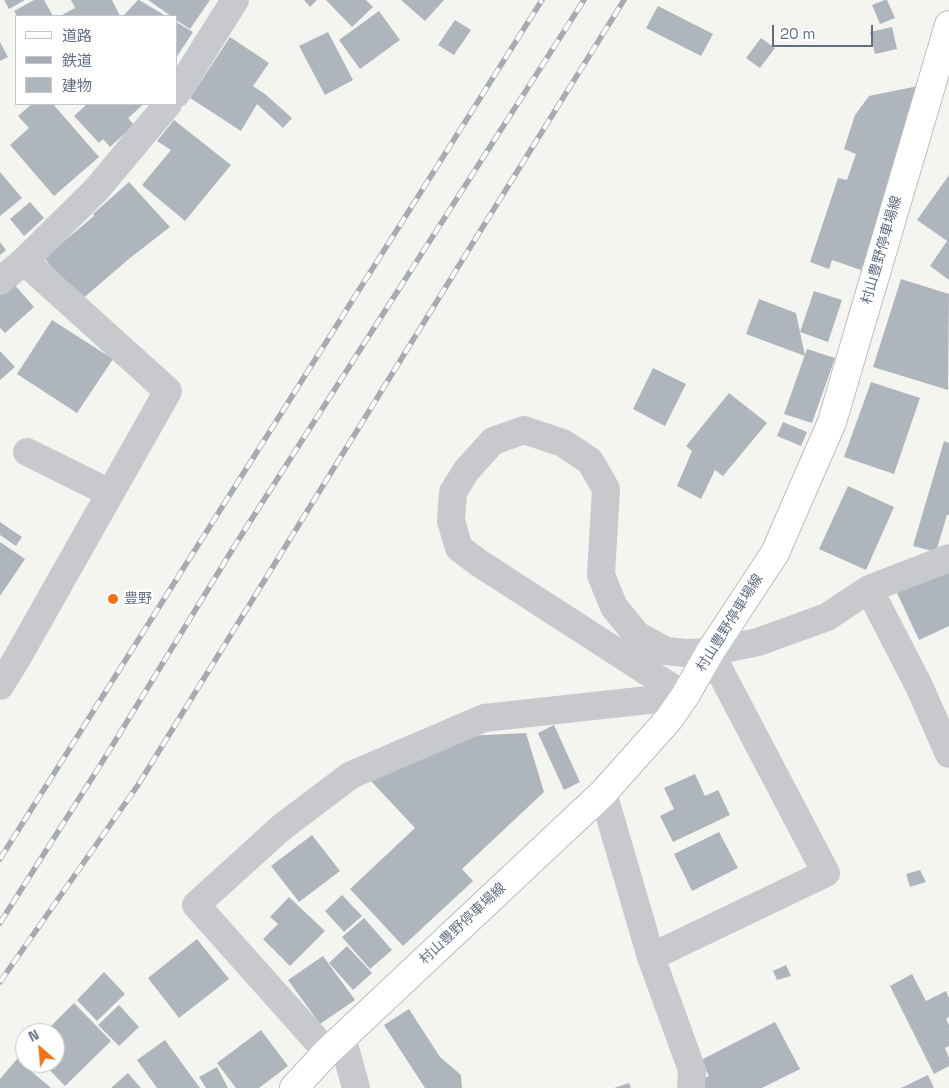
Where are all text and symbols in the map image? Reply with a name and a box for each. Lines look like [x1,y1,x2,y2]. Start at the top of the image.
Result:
legend [15,15,178,105]
scale bar [774,15,875,47]
text: 20 m [780,24,815,43]
text: 道路 [62,26,92,45]
text: 鉄道 [62,51,92,70]
text: 建物 [62,76,92,95]
street label: 村山豊野停車場線 [858,194,906,306]
street label: 村山豊野停車場線 [693,571,767,675]
place label: 豊野 [124,591,152,607]
marker: 豊野 [106,592,120,606]
street label: 村山豊野停車場線 [416,880,510,968]
north arrow [15,1023,65,1073]
text: N [25,1025,42,1046]

